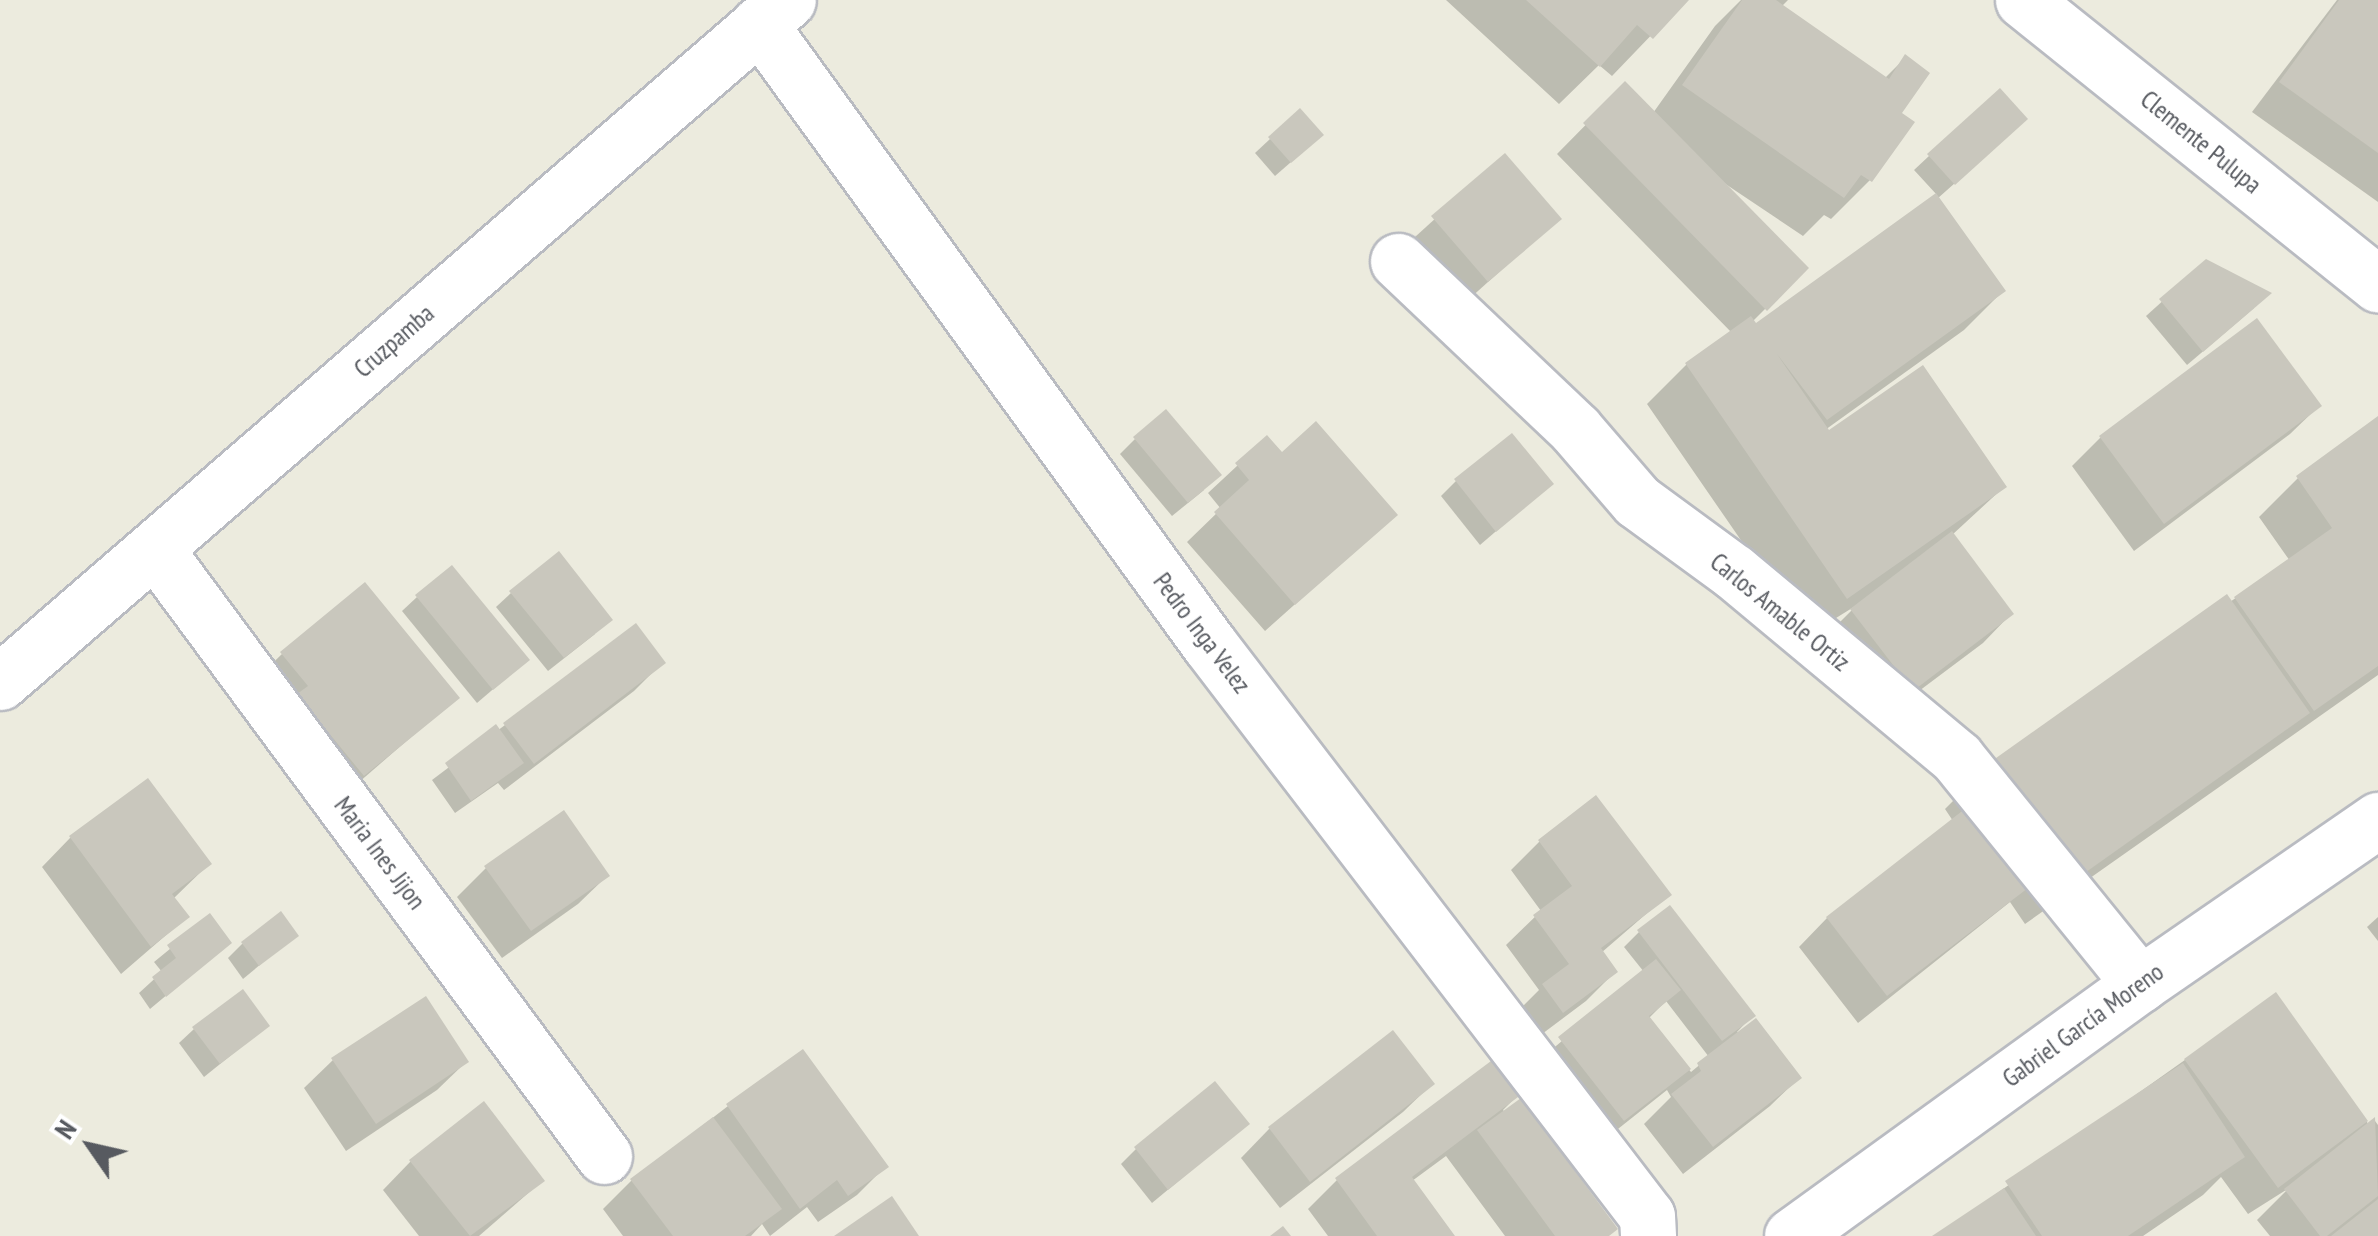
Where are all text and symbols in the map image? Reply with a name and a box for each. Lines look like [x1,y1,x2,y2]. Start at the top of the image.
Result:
street label: Clemente Pulupa [2135,84,2267,200]
street label: Cruzpamba [348,298,440,384]
street label: Carlos Amable Ortiz [1704,546,1856,678]
street label: Pedro Inga Velez [1147,567,1257,699]
street label: Maria Ines Jijon [328,791,432,915]
street label: Gabriel García Moreno [1997,957,2169,1093]
north arrow [40,1096,140,1196]
text: N [45,1112,84,1146]

